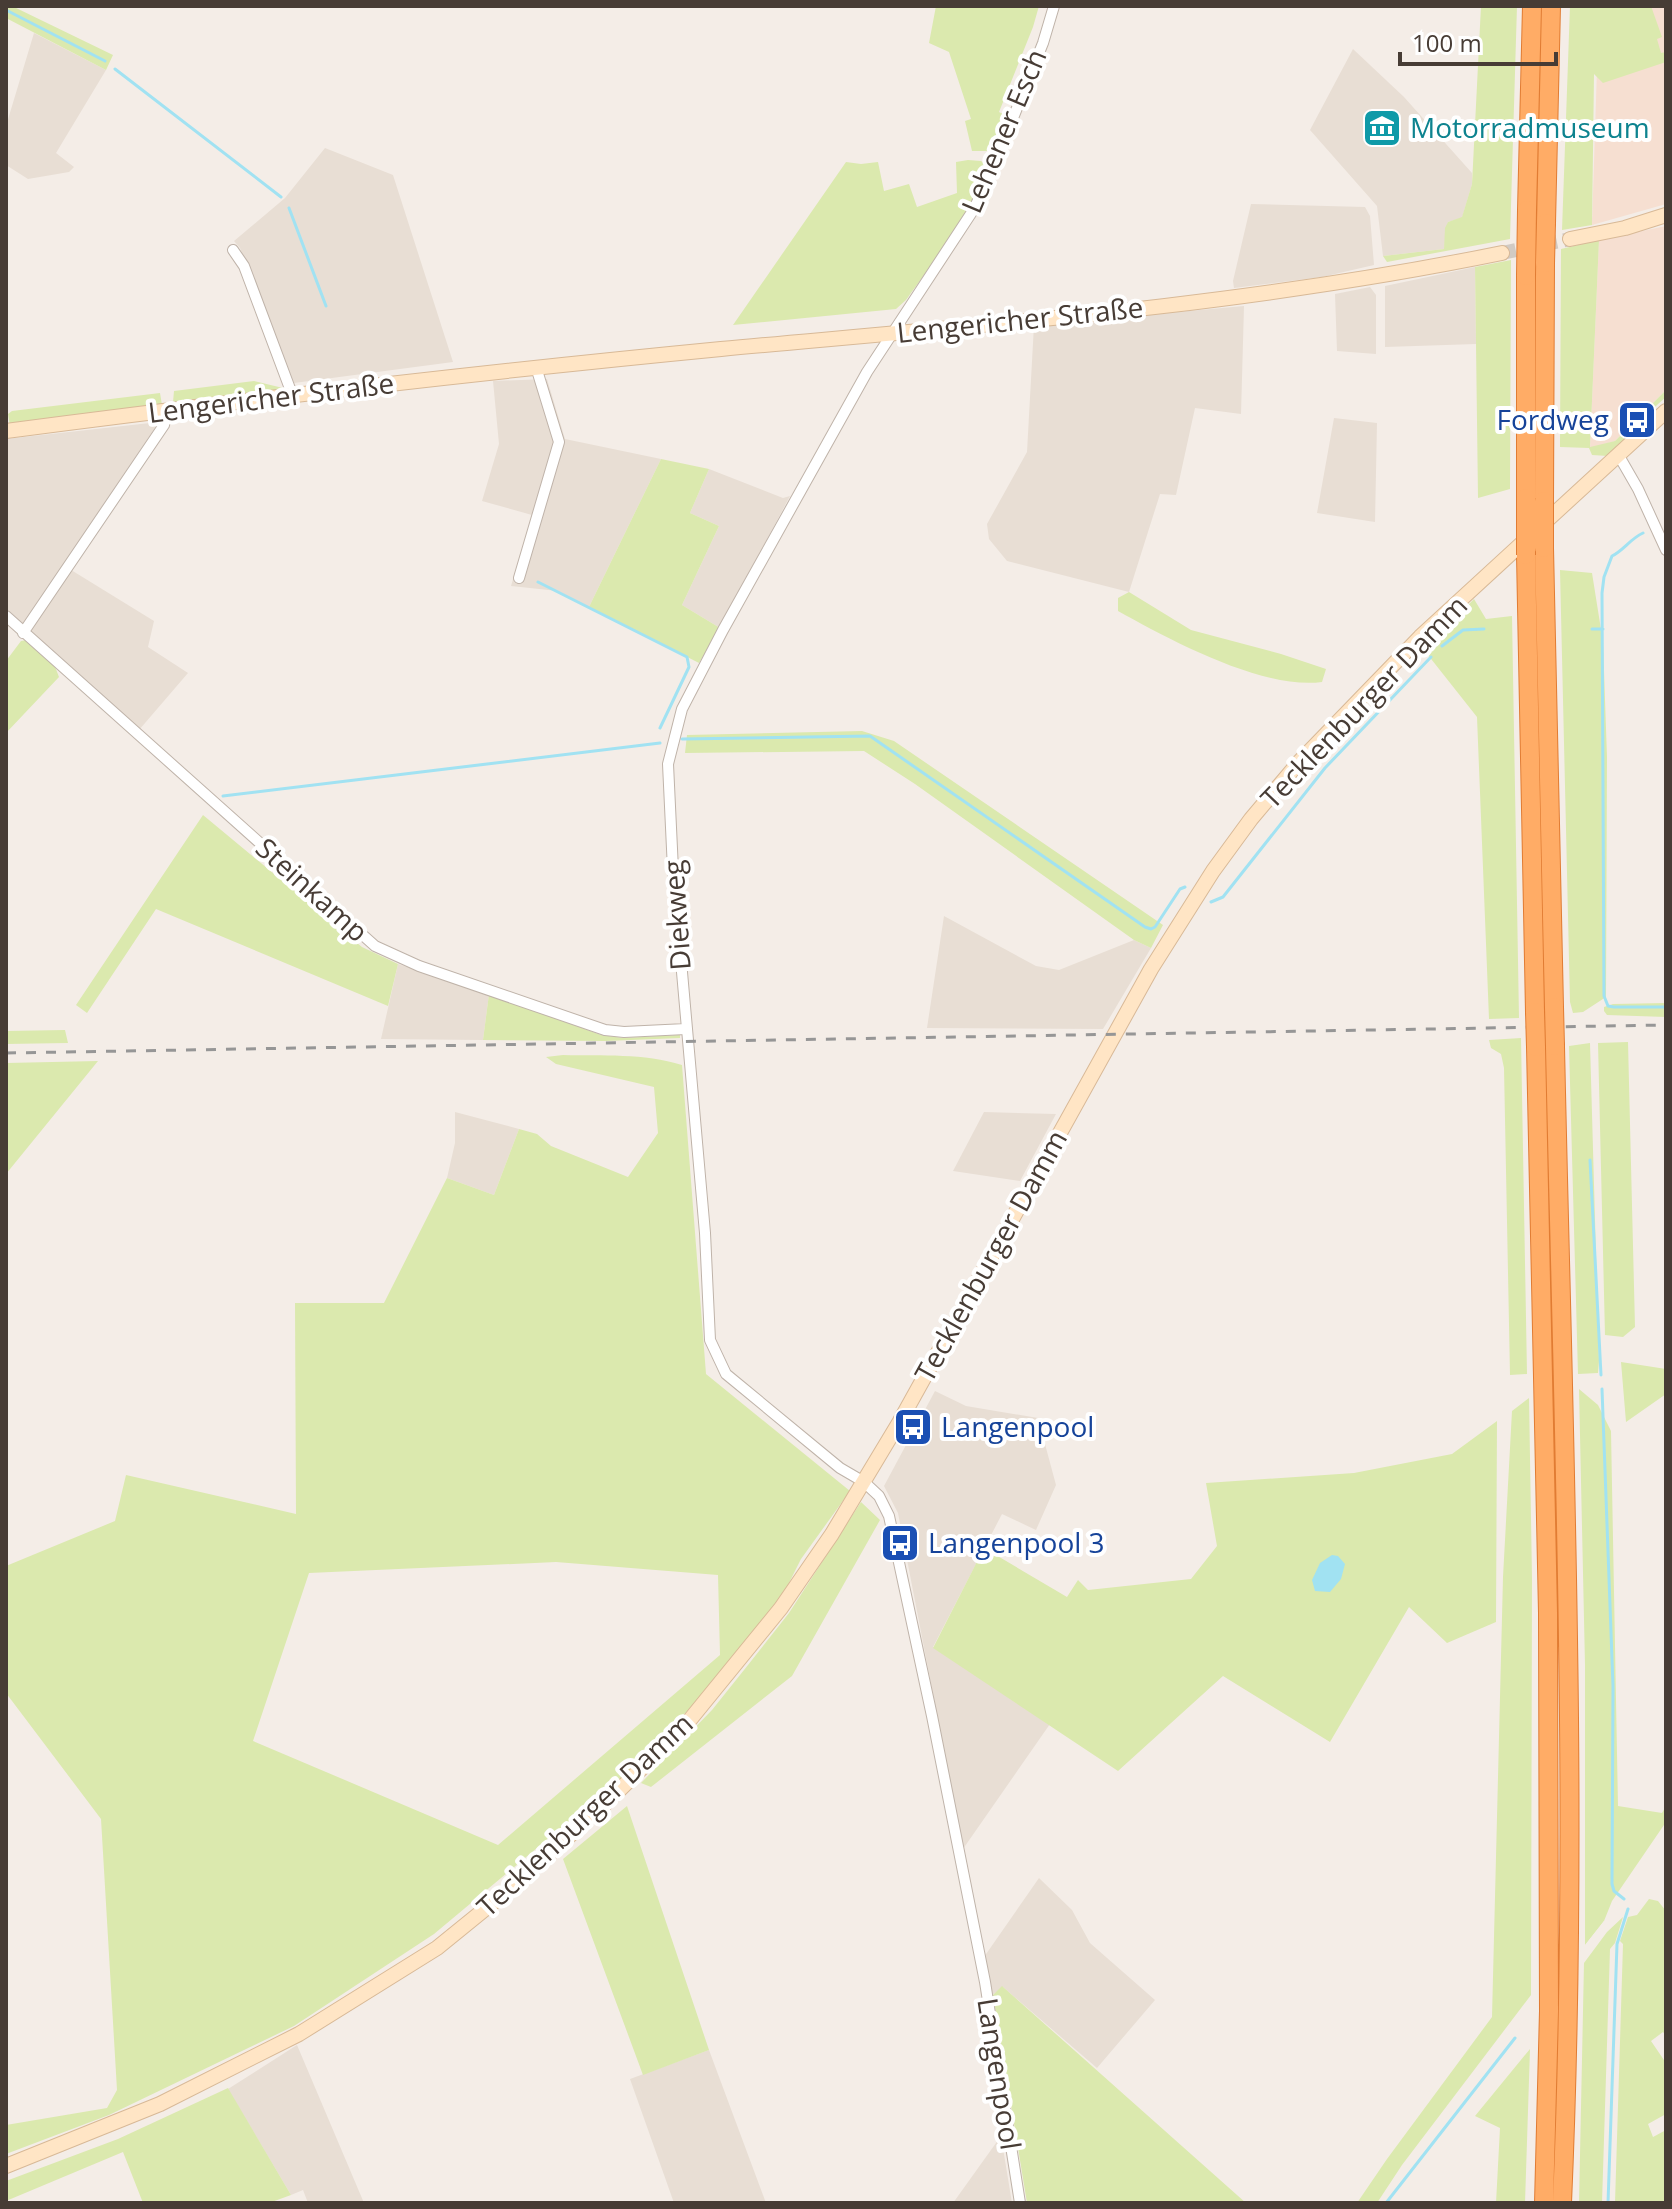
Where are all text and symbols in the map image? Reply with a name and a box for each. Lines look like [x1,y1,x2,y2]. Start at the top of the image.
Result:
scale bar [1400,16,1556,66]
text: 100 m [1412,26,1482,59]
street label: Lehener Esch [952,43,1055,218]
museum icon: Motorradmuseum [1361,107,1403,149]
place label: Motorradmuseum [1410,108,1650,146]
street label: Lengericher Straße [895,287,1145,351]
street label: Lengericher Straße [146,363,396,431]
bus stop icon: Fordweg [1616,399,1658,441]
place label: Fordweg [1497,400,1609,438]
street label: Tecklenburger Damm [1252,587,1475,816]
street label: Steinkamp [248,829,377,950]
street label: Diekweg [653,859,699,971]
street label: Tecklenburger Damm [905,1123,1075,1388]
bus stop icon: Langenpool [892,1406,934,1448]
place label: Langenpool [941,1407,1094,1445]
bus stop icon: Langenpool 3 [879,1522,921,1564]
place label: Langenpool 3 [928,1523,1105,1561]
street label: Tecklenburger Damm [468,1704,701,1924]
street label: Langenpool [969,1995,1031,2153]

